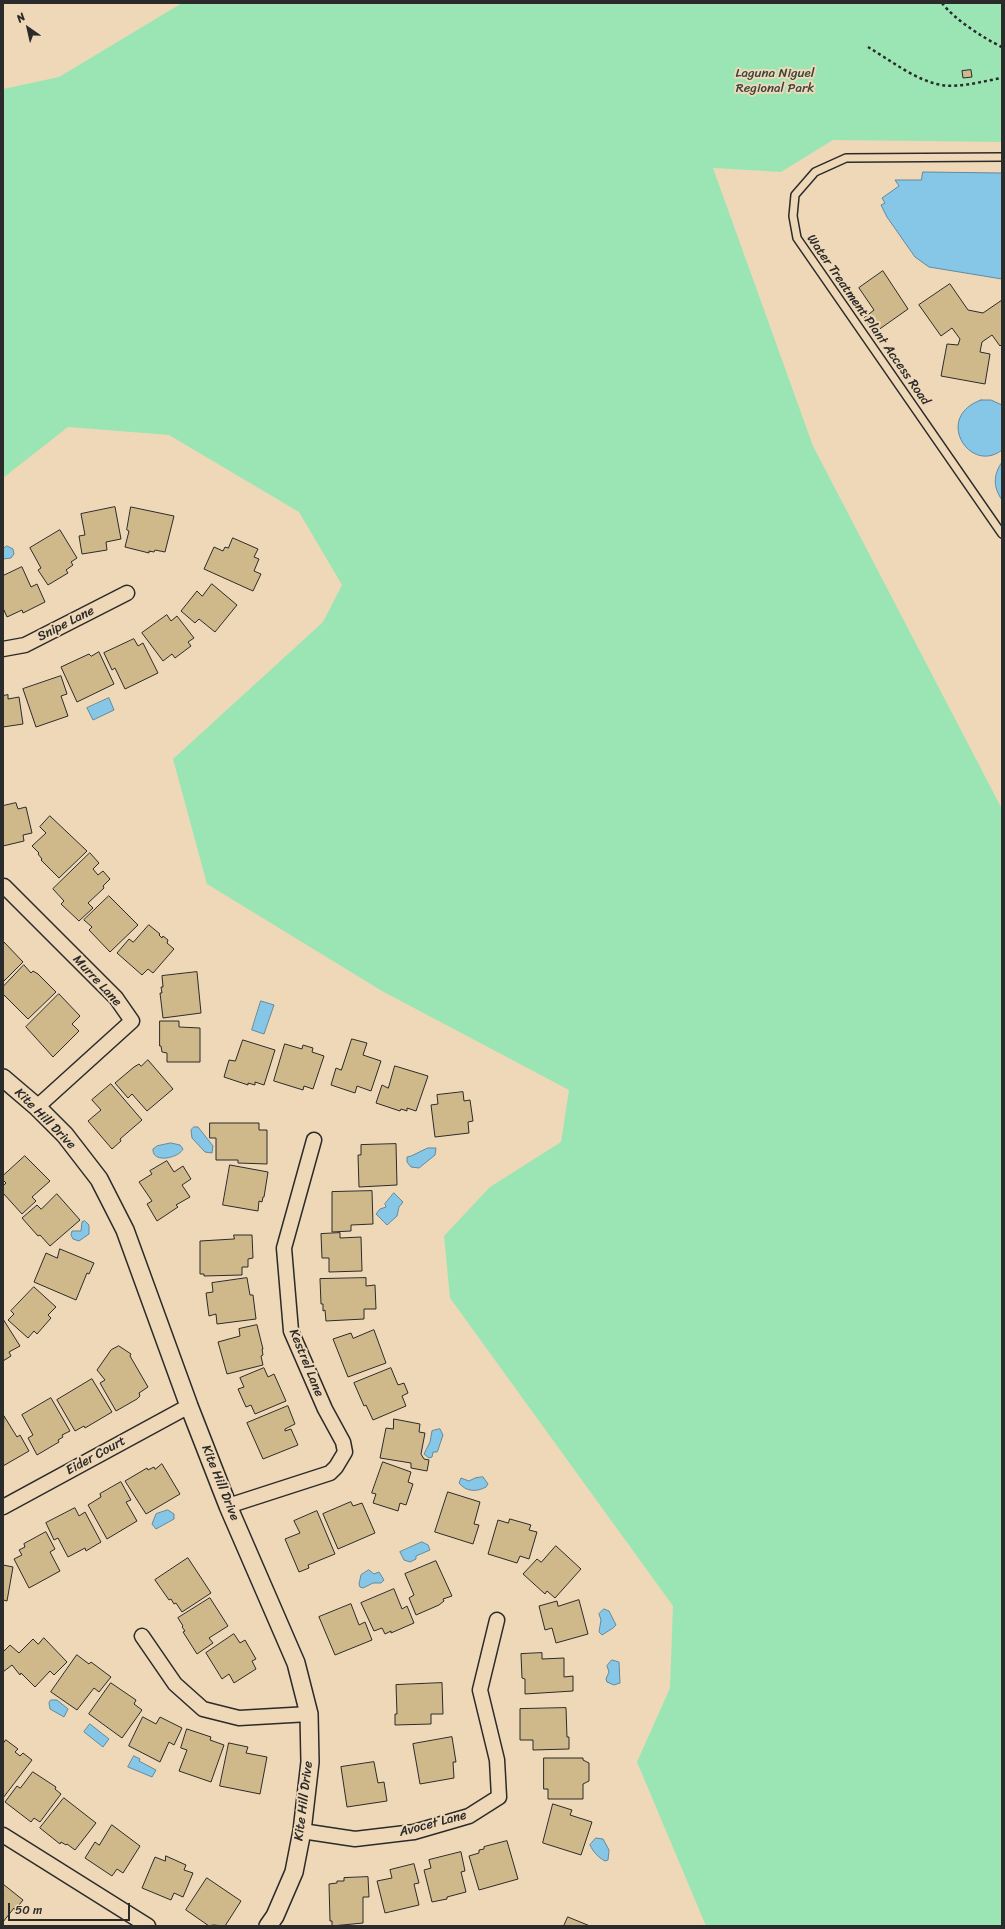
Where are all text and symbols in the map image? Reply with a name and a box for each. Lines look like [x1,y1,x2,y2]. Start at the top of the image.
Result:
north arrow [8,8,48,48]
text: N [13,8,29,28]
park label: Laguna Niguel Regional Park [735,66,815,97]
street label: Water Treatment Plant Access Road [803,232,933,408]
street label: Snipe Lane [35,603,97,645]
street label: Murre Lane [69,952,125,1010]
street label: Kite Hill Drive [11,1085,79,1153]
street label: Kestrel Lane [285,1327,327,1399]
street label: Eider Court [63,1433,129,1479]
street label: Kite Hill Drive [198,1443,242,1523]
street label: Kite Hill Drive [291,1760,317,1842]
street label: Avocet Lane [398,1808,468,1840]
scale bar [10,1895,132,1921]
text: 50 m [15,1899,42,1921]

